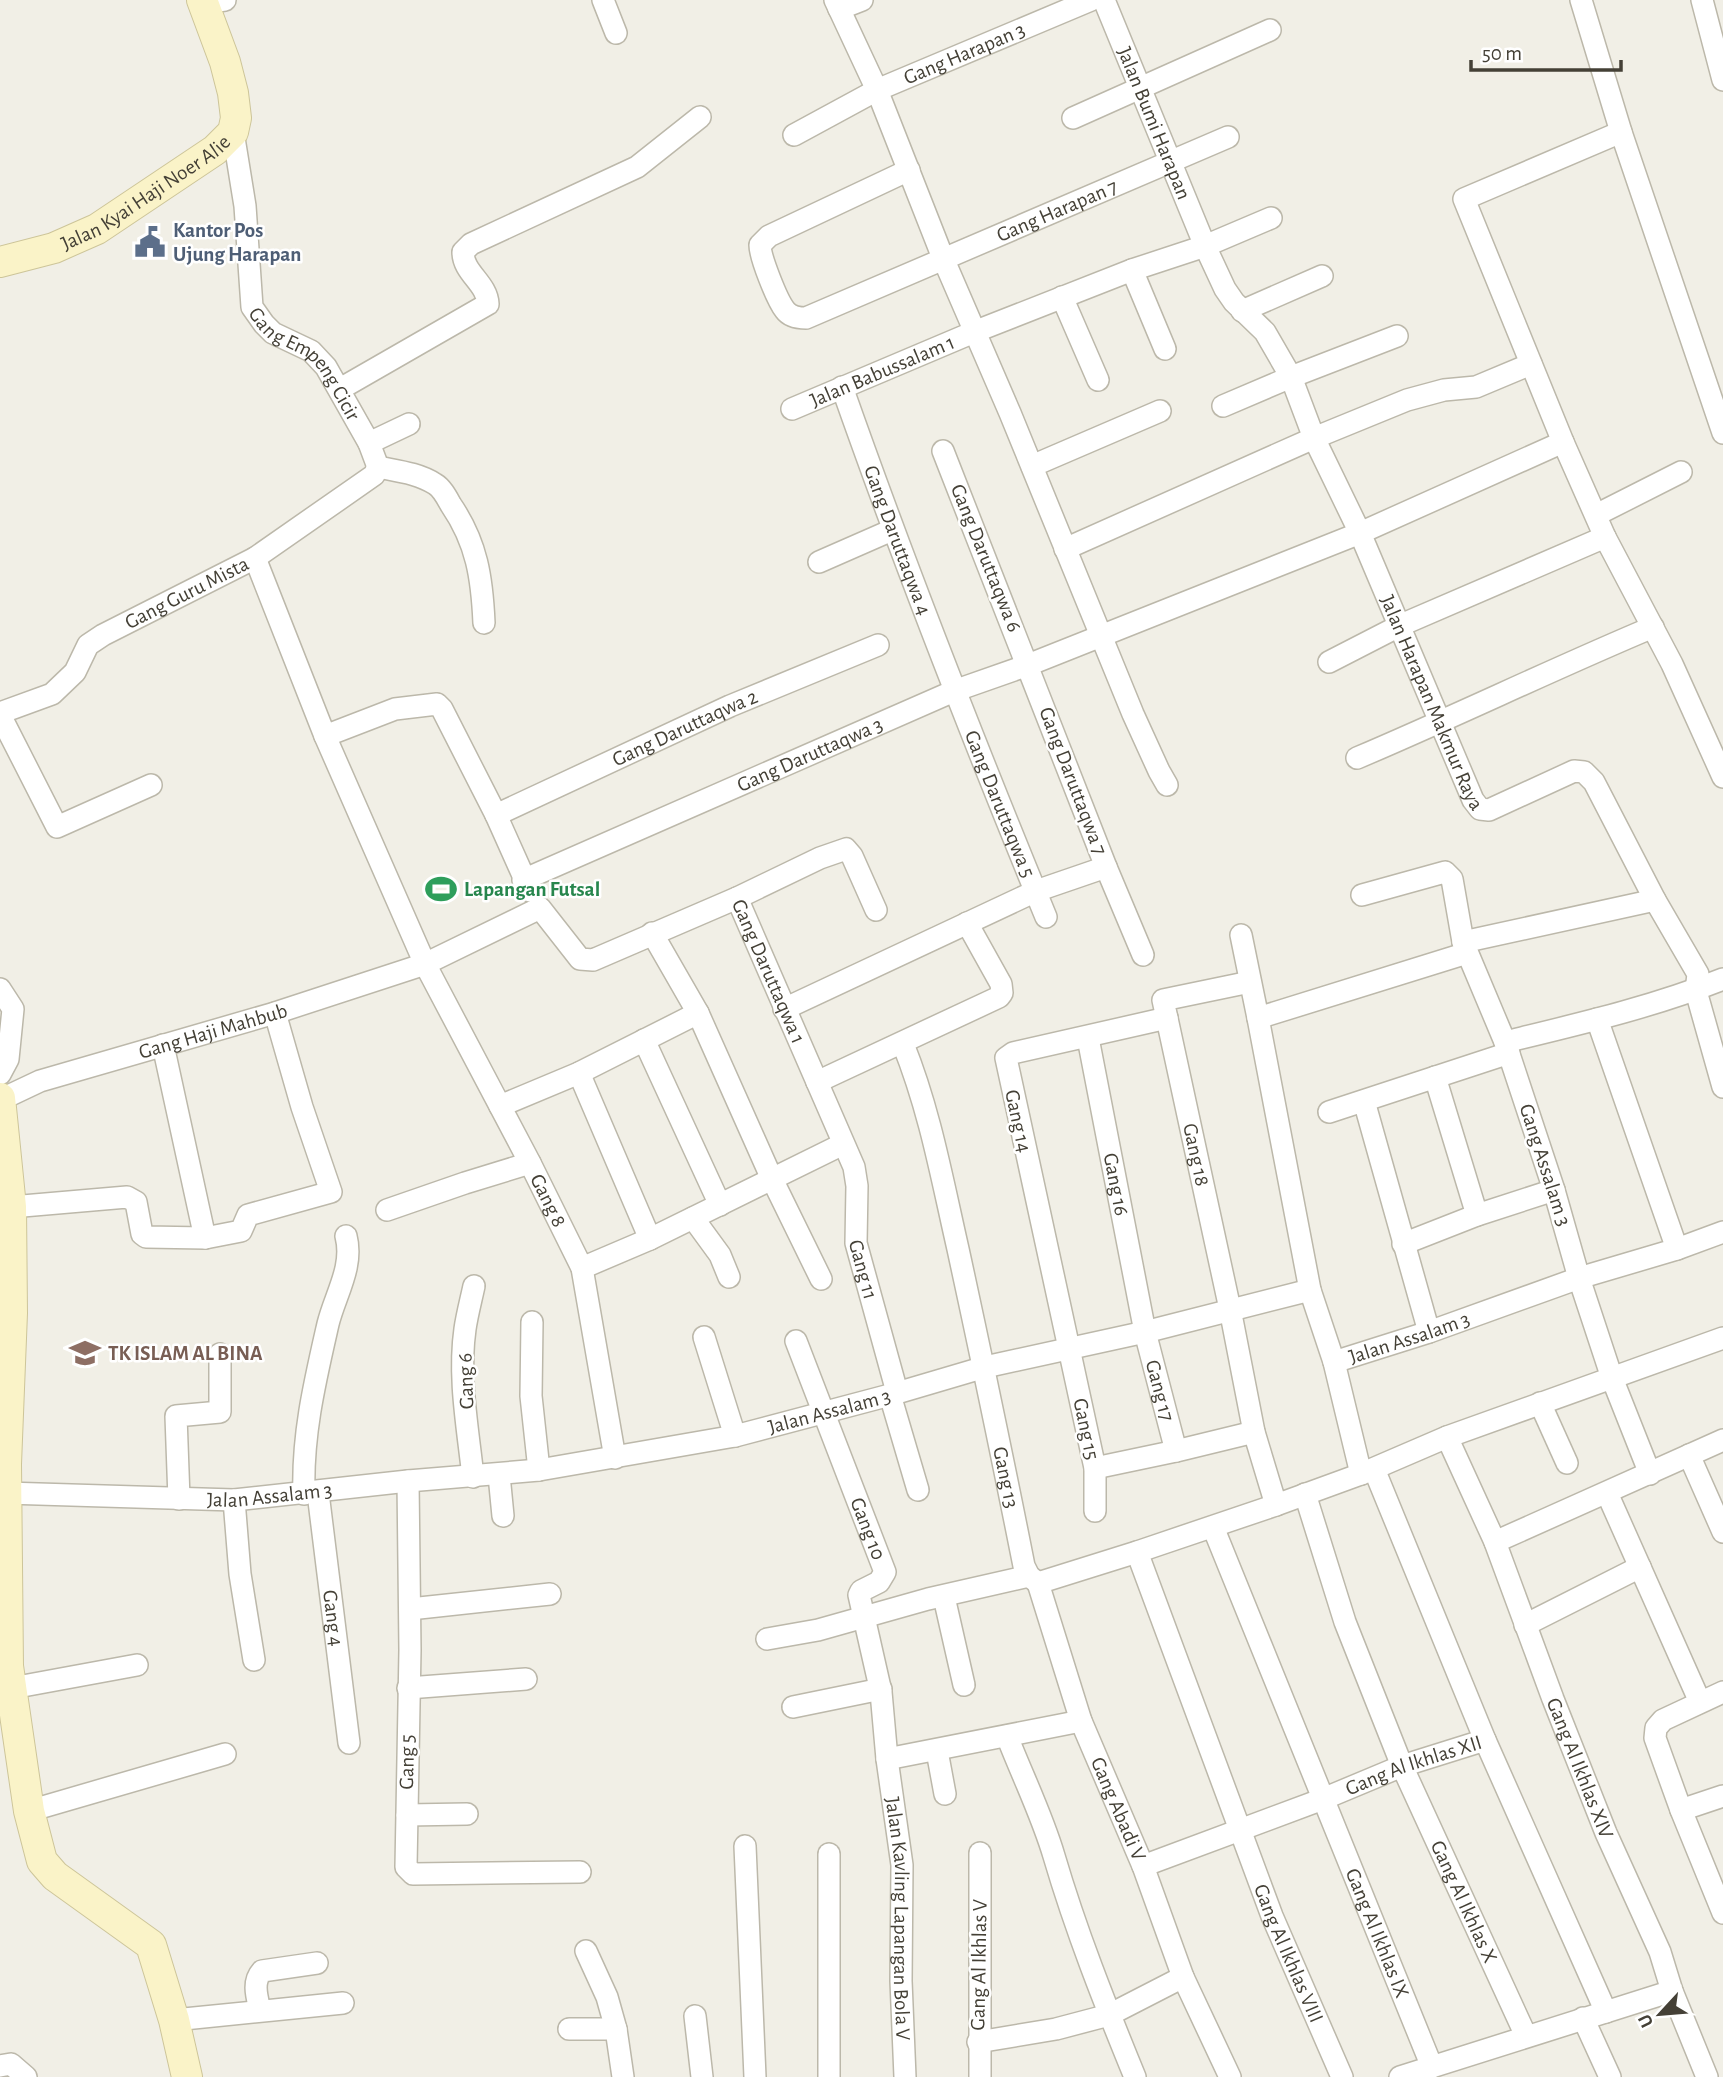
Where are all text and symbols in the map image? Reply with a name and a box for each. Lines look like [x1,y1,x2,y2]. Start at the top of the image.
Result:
street label: Gang Harapan 3 [901,19,1028,88]
scale bar [1471,28,1622,72]
text: 50 m [1482,43,1522,64]
street label: Jalan Bumi Harapan [1114,44,1195,202]
street label: Jalan Kyai Haji Noer Alie [58,131,234,254]
street label: Gang Harapan 7 [993,175,1121,246]
place label: Kantor Pos Ujung Harapan [173,220,301,265]
public building icon: Kantor Pos Ujung Harapan [133,225,167,259]
street label: Gang Empeng Cicir [245,303,364,424]
street label: Jalan Babussalam 1 [807,331,958,411]
street label: Gang Daruttaqwa 4 [860,463,935,618]
street label: Gang Daruttaqwa 6 [947,481,1025,635]
street label: Gang Guru Mista [121,552,252,633]
street label: Jalan Harapan Makmur Raya [1377,592,1487,814]
street label: Gang Daruttaqwa 2 [609,685,760,770]
street label: Gang Daruttaqwa 7 [1035,704,1111,858]
street label: Gang Daruttaqwa 3 [734,713,886,795]
street label: Gang Daruttaqwa 5 [961,727,1039,881]
sports icon: Lapangan Futsal [424,872,458,906]
place label: Lapangan Futsal [464,879,600,900]
street label: Gang Daruttaqwa 1 [728,896,809,1047]
street label: Gang Haji Mahbub [136,999,290,1062]
street label: Gang 14 [1001,1088,1035,1154]
street label: Gang Assalam 3 [1515,1101,1575,1229]
street label: Gang 18 [1180,1121,1214,1188]
street label: Gang 16 [1100,1151,1133,1217]
street label: Gang 8 [527,1170,570,1230]
street label: Gang 11 [845,1237,881,1302]
street label: Jalan Assalam 3 [1346,1308,1472,1367]
school or university icon: TK ISLAM AL BINA [68,1336,102,1370]
place label: TK ISLAM AL BINA [108,1343,263,1364]
street label: Gang 6 [455,1353,477,1409]
street label: Gang 17 [1142,1358,1178,1424]
street label: Jalan Assalam 3 [766,1385,893,1437]
street label: Gang 15 [1069,1396,1103,1462]
street label: Gang 13 [990,1445,1023,1510]
street label: Jalan Assalam 3 [207,1479,333,1511]
street label: Gang 10 [847,1495,890,1563]
street label: Gang 4 [320,1589,347,1647]
street label: Gang Al Ikhlas XIV [1543,1695,1618,1841]
street label: Gang Al Ikhlas XII [1342,1731,1484,1799]
street label: Gang 5 [396,1734,418,1790]
street label: Gang Abadi V [1087,1754,1150,1864]
street label: Jalan Kavling Lapangan Bola V [882,1796,914,2041]
street label: Gang Al Ikhlas X [1427,1837,1501,1966]
street label: Gang Al Ikhlas IX [1342,1865,1413,2001]
street label: Gang Al Ikhlas VIII [1251,1881,1327,2026]
street label: Gang Al Ikhlas V [967,1899,991,2031]
north arrow [1625,1979,1695,2049]
text: U [1635,2011,1657,2030]

